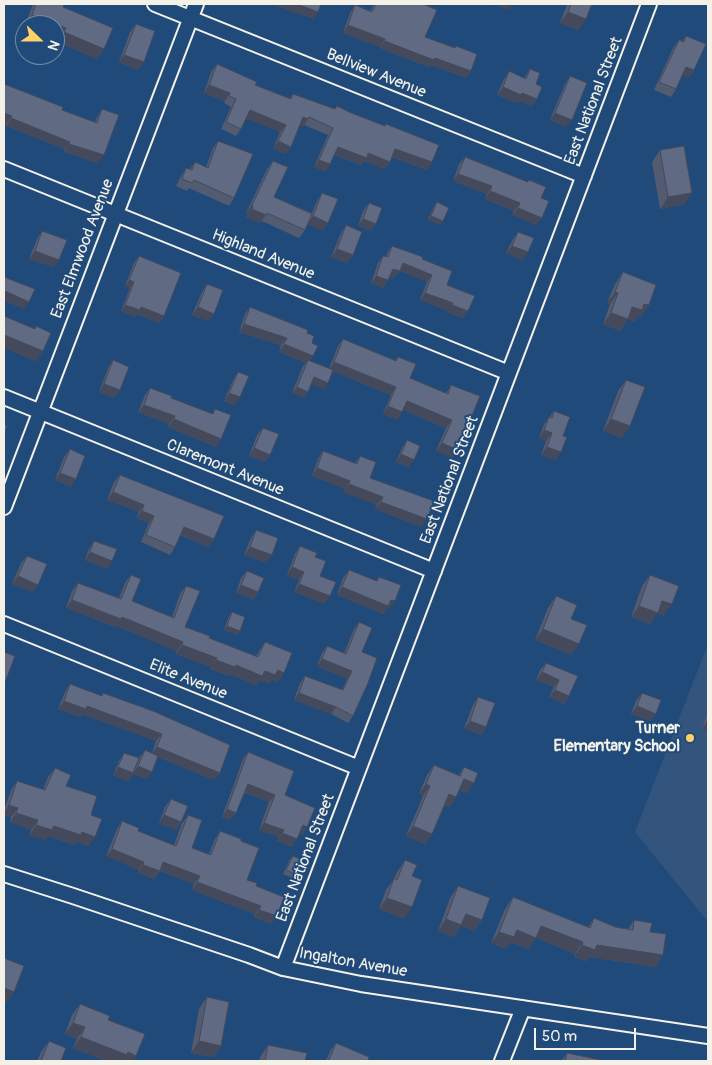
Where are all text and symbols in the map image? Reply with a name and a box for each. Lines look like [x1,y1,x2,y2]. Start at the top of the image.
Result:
north arrow [15,15,65,65]
street label: East National Street [561,34,627,168]
text: N [44,38,63,53]
street label: Bellview Avenue [323,45,429,103]
street label: East Elmwood Avenue [48,177,118,321]
street label: Highland Avenue [209,226,317,284]
street label: East National Street [417,413,483,547]
street label: Claremont Avenue [164,436,286,500]
street label: Elite Avenue [146,656,230,704]
place label: Turner Elementary School [554,719,680,757]
marker: Turner Elementary School [684,732,696,744]
street label: East National Street [273,791,339,925]
street label: Ingalton Avenue [297,944,409,982]
scale bar [537,1018,640,1050]
text: 50 m [542,1027,577,1046]

